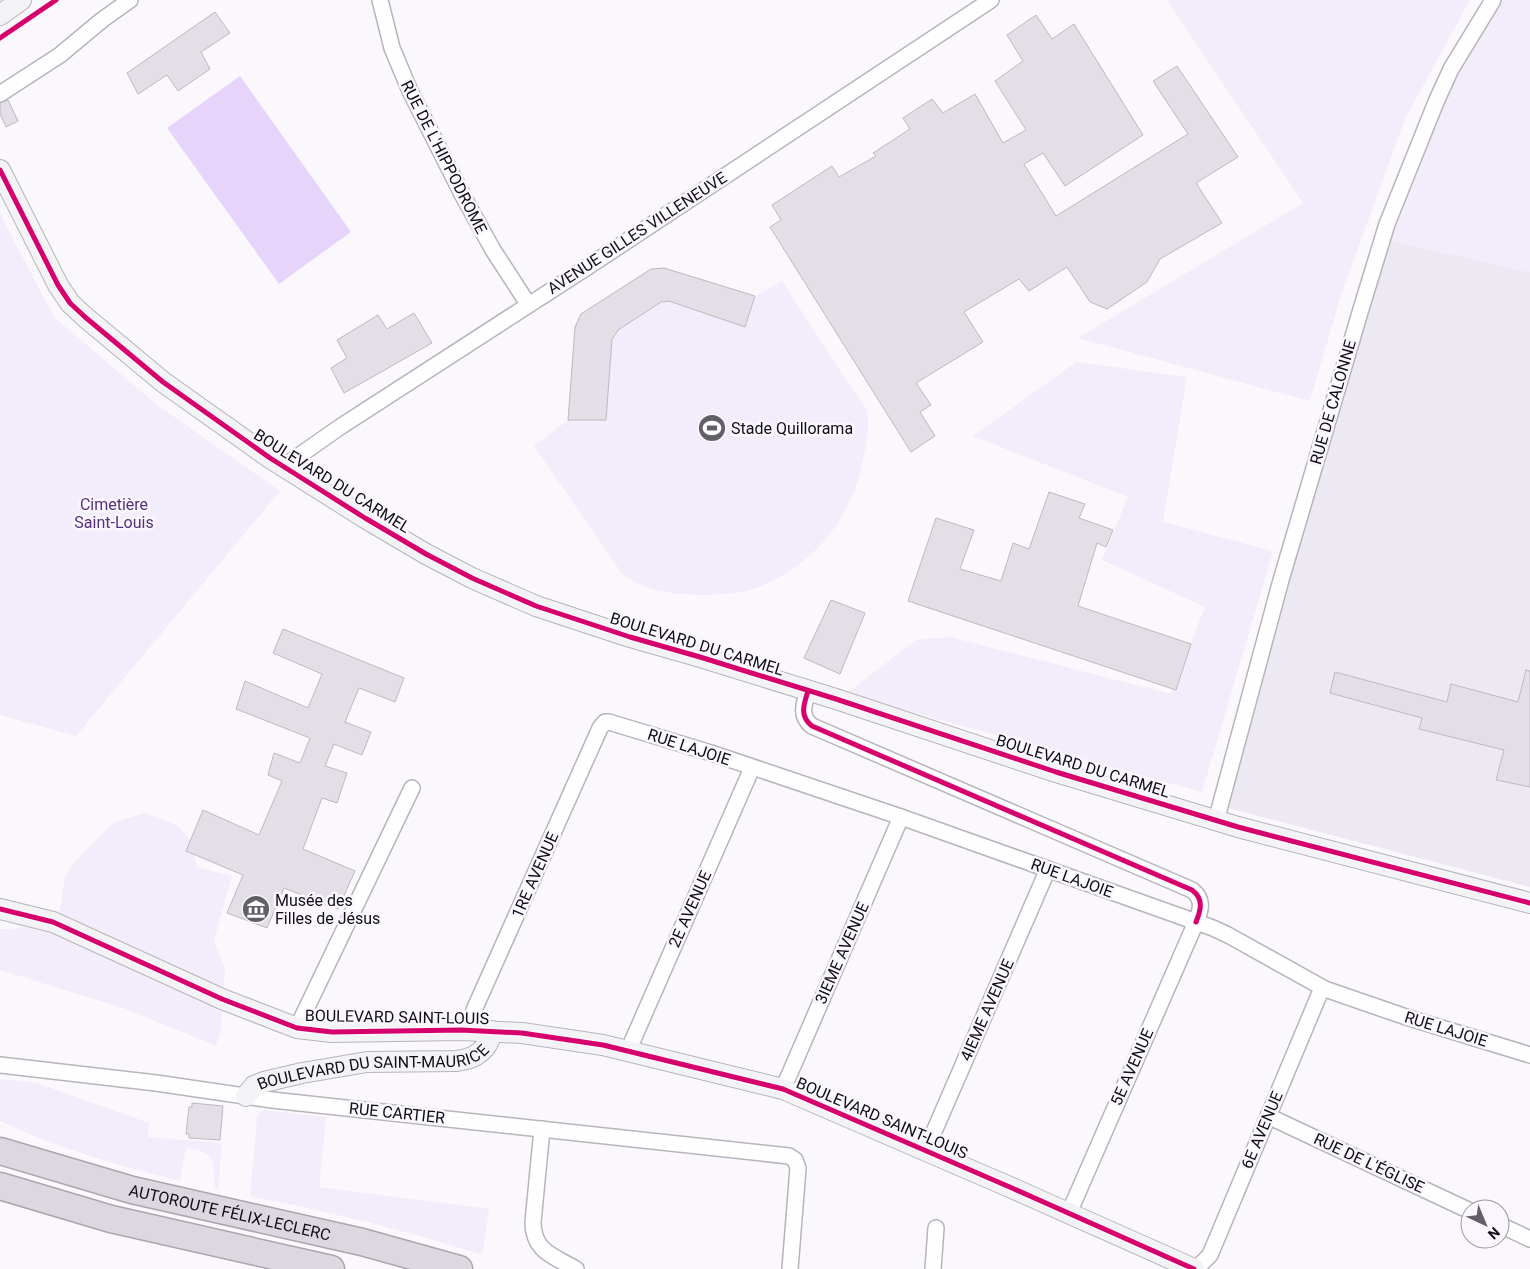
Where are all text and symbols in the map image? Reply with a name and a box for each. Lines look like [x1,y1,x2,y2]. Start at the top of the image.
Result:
street label: RUE DE L'HIPPODROME [397,77,491,237]
street label: AVENUE GILLES VILLENEUVE [544,168,730,298]
street label: RUE DE CALONNE [1306,338,1360,466]
sports icon: Stade Quillorama [697,413,727,443]
place label: Stade Quillorama [731,419,853,438]
street label: BOULEVARD DU CARMEL [250,425,414,537]
park label: Cimetière Saint-Louis [74,495,154,532]
street label: BOULEVARD DU CARMEL [608,609,787,680]
street label: RUE LAJOIE [645,725,733,769]
street label: BOULEVARD DU CARMEL [994,731,1173,802]
street label: 1RE AVENUE [508,829,562,921]
street label: RUE LAJOIE [1028,854,1116,902]
street label: 2E AVENUE [665,868,715,950]
place label: Musée des Filles de Jésus [275,891,380,928]
museum icon: Musée des Filles de Jésus [241,894,271,924]
street label: 3IEME AVENUE [811,899,873,1007]
street label: 4IEME AVENUE [956,956,1018,1064]
street label: BOULEVARD SAINT-LOUIS [305,1006,489,1028]
street label: RUE LAJOIE [1402,1007,1490,1051]
street label: 5E AVENUE [1107,1026,1157,1108]
street label: BOULEVARD DU SAINT-MAURICE [254,1040,492,1093]
street label: BOULEVARD SAINT-LOUIS [793,1073,971,1163]
street label: 6E AVENUE [1237,1089,1287,1171]
street label: RUE CARTIER [348,1099,446,1127]
street label: RUE DE L'ÉGLISE [1311,1129,1427,1197]
street label: AUTOROUTE FÉLIX-LECLERC [127,1180,333,1244]
north arrow [1460,1199,1510,1249]
text: N [1485,1224,1503,1243]

